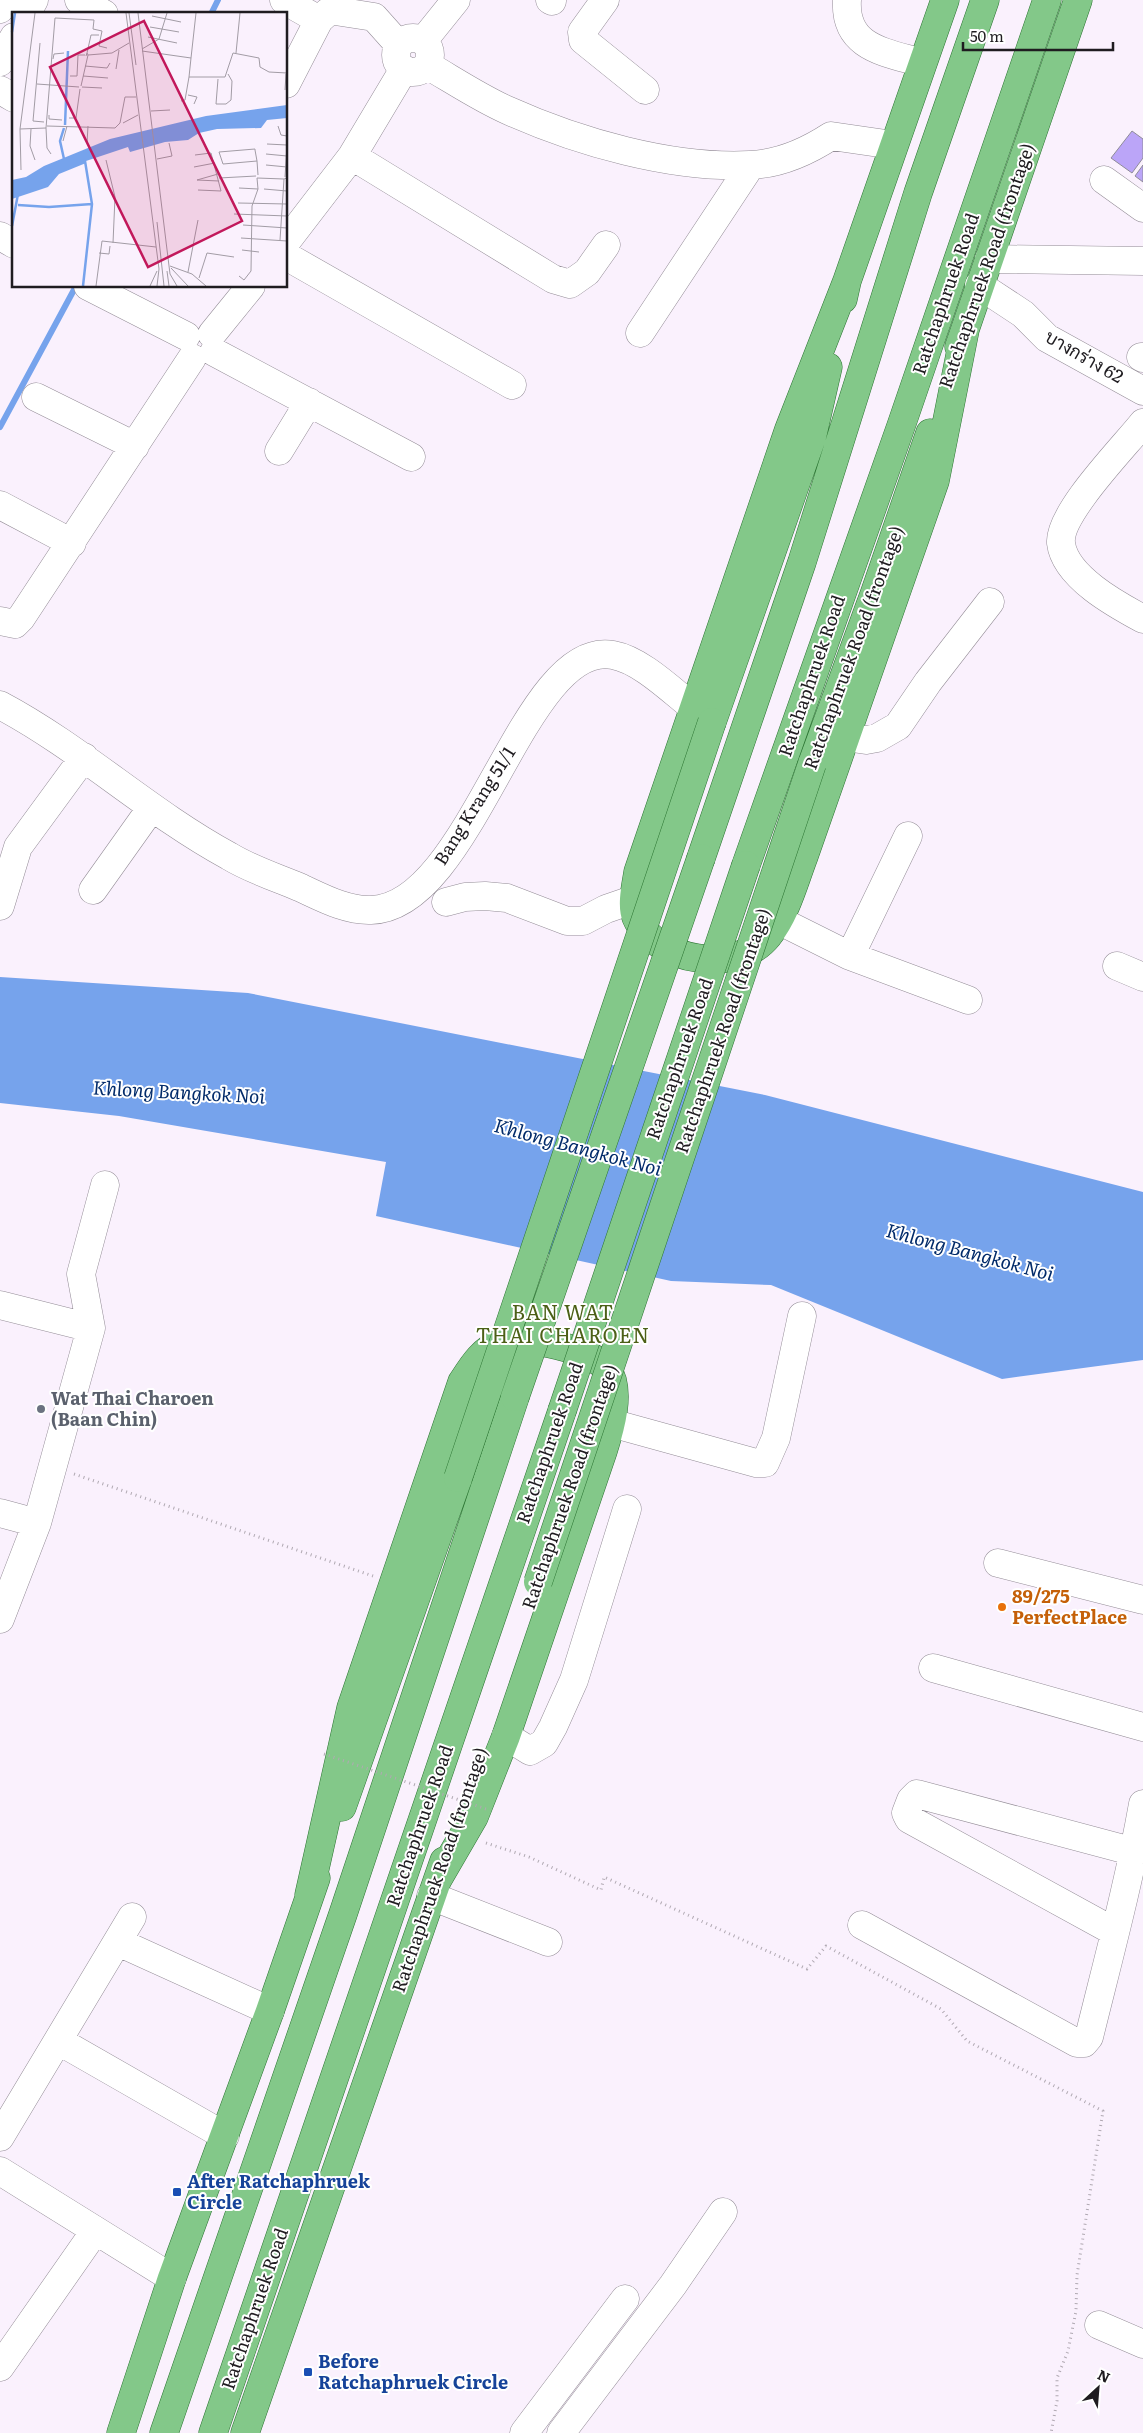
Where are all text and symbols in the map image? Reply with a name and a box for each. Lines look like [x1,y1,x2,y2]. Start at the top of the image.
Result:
inset map [12,12,288,288]
scale bar [963,20,1113,52]
text: 50 m [970,24,1004,47]
street label: Ratchaphruek Road (frontage) [935,141,1039,391]
street label: Ratchaphruek Road [908,210,984,378]
street label: บางกร่าง 62 [1040,322,1129,389]
street label: Ratchaphruek Road (frontage) [800,523,908,773]
street label: Ratchaphruek Road [774,592,850,760]
street label: Bang Krang 51/1 [426,741,521,870]
street label: Ratchaphruek Road (frontage) [671,906,775,1156]
street label: Ratchaphruek Road [642,975,718,1143]
water label: Khlong Bangkok Noi [92,1073,266,1110]
water label: Khlong Bangkok Noi [491,1110,665,1182]
water label: Khlong Bangkok Noi [883,1215,1057,1287]
district label: BAN WAT THAI CHAROEN [476,1296,650,1349]
street label: Ratchaphruek Road [508,1358,589,1527]
street label: Ratchaphruek Road (frontage) [514,1360,623,1613]
place label: Wat Thai Charoen (Baan Chin) [51,1384,214,1432]
marker: Wat Thai Charoen (Baan Chin) [35,1403,47,1415]
place label: 89/275 PerfectPlace [1012,1582,1127,1630]
marker: 89/275 PerfectPlace [996,1601,1008,1613]
street label: Ratchaphruek Road [378,1741,459,1910]
street label: Ratchaphruek Road (frontage) [384,1743,493,1996]
place label: After Ratchaphruek Circle [187,2167,371,2215]
marker: After Ratchaphruek Circle [171,2186,183,2198]
street label: Ratchaphruek Road [213,2224,294,2393]
place label: Before Ratchaphruek Circle [318,2347,508,2395]
north arrow [1073,2363,1123,2413]
text: N [1094,2364,1114,2387]
marker: Before Ratchaphruek Circle [302,2366,314,2378]

